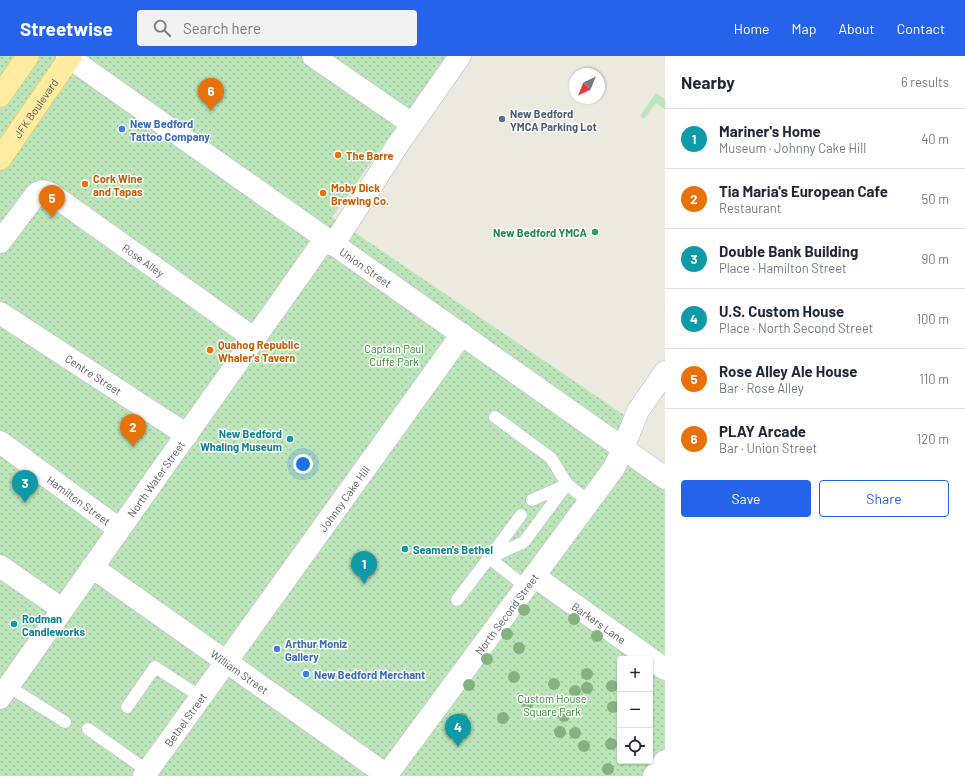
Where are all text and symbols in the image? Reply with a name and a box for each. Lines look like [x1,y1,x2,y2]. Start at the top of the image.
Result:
search box [137,10,417,46]
text: Streetwise [20,17,113,40]
icon: search [151,17,173,39]
text: Search here [183,19,261,37]
text: Home [734,20,770,37]
text: Map [792,20,816,37]
text: About [838,20,875,37]
text: Contact [897,20,945,37]
north arrow [569,68,605,104]
text: Nearby [681,72,735,92]
text: 6 results [901,74,949,90]
street label: JFK Boulevard [10,76,60,140]
pin: 6 [198,78,224,111]
place label: New Bedford YMCA Parking Lot [510,107,597,133]
marker: New Bedford YMCA Parking Lot [497,114,507,124]
place label: New Bedford Tattoo Company [130,117,210,143]
text: Mariner's Home [719,122,821,140]
marker: New Bedford Tattoo Company [117,124,127,134]
text: 1 [692,131,696,147]
text: 40 m [921,131,949,147]
text: Museum · Johnny Cake Hill [719,140,866,156]
place label: The Barre [346,149,394,162]
marker: The Barre [333,150,343,160]
place label: Cork Wine and Tapas [93,172,143,198]
marker: Cork Wine and Tapas [80,179,90,189]
place label: Moby Dick Brewing Co. [331,181,389,207]
text: Tia Maria's European Cafe [719,182,888,200]
pin: 5 [39,185,65,218]
marker: Moby Dick Brewing Co. [318,188,328,198]
text: 2 [690,191,698,207]
text: 50 m [922,191,949,207]
text: Restaurant [719,200,781,216]
place label: New Bedford YMCA [493,226,588,239]
marker: New Bedford YMCA [590,227,600,237]
street label: Rose Alley [120,240,167,279]
text: Double Bank Building [719,242,858,260]
street label: Union Street [338,244,394,290]
text: 3 [690,251,698,267]
text: 90 m [922,251,949,267]
text: Place · Hamilton Street [719,260,847,276]
text: U.S. Custom House [719,302,844,320]
text: 4 [690,311,698,327]
text: 100 m [916,311,949,327]
text: Place · North Second Street [719,320,873,336]
place label: Quahog Republic Whaler's Tavern [218,338,299,364]
park label: Captain Paul Cuffe Park [364,342,424,368]
marker: Quahog Republic Whaler's Tavern [205,345,215,355]
street label: Centre Street [63,351,124,397]
text: Rose Alley Ale House [719,362,857,380]
text: 5 [690,371,698,387]
text: 110 m [919,371,949,387]
text: Bar · Rose Alley [719,380,804,396]
pin: 2 [120,414,146,447]
text: PLAY Arcade [719,422,806,440]
place label: New Bedford Whaling Museum [200,427,282,453]
text: 6 [691,431,697,447]
text: 120 m [917,431,949,447]
marker: New Bedford Whaling Museum [285,434,295,444]
street label: North Water Street [124,438,187,519]
text: Bar · Union Street [719,440,817,456]
your location [293,454,313,474]
street label: Johnny Cake Hill [316,463,372,534]
pin: 3 [12,470,38,503]
street label: Hamilton Street [45,472,113,527]
button: Save [681,480,811,517]
button: Share [819,480,949,517]
place label: Seamen's Bethel [413,543,493,556]
marker: Seamen's Bethel [400,544,410,554]
pin: 1 [351,551,377,584]
street label: North Second Street [472,570,541,657]
street label: Barkers Lane [570,599,629,646]
place label: Rodman Candleworks [22,612,85,638]
marker: Rodman Candleworks [9,619,19,629]
place label: Arthur Moniz Gallery [285,637,347,663]
marker: Arthur Moniz Gallery [272,644,282,654]
street label: William Street [209,647,271,696]
map controls [617,656,653,764]
button: + [617,656,653,692]
place label: New Bedford Merchant [314,668,425,681]
marker: New Bedford Merchant [301,669,311,679]
street label: Bethel Street [161,690,209,749]
park label: Custom House Square Park [517,692,587,718]
button: − [617,692,653,728]
pin: 4 [445,714,471,747]
button: locate [617,728,653,764]

